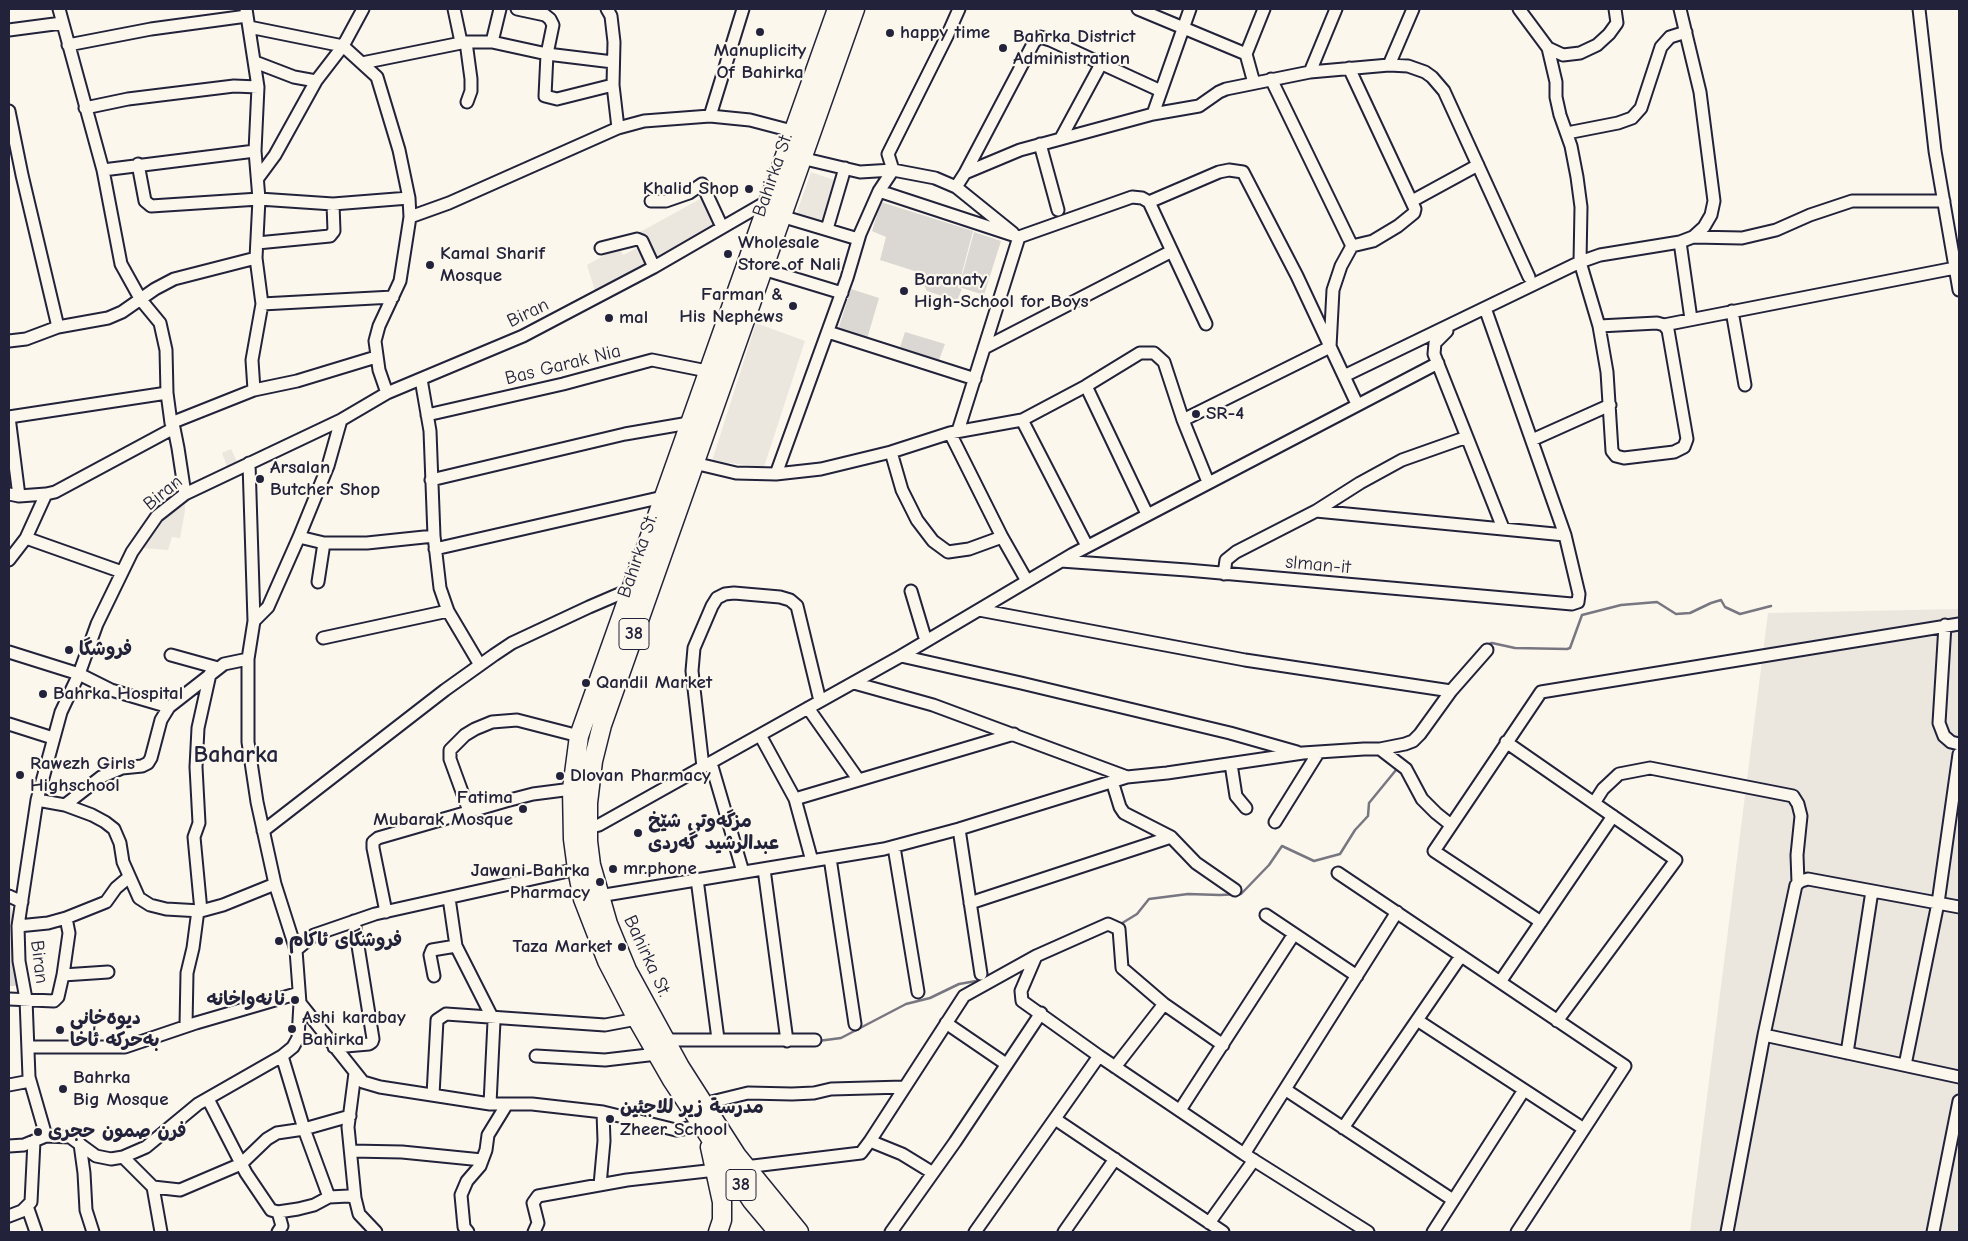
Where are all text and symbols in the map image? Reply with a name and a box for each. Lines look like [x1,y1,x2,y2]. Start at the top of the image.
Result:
place label: happy time [900,22,990,44]
marker: Manuplicity Of Bahirka [754,26,766,38]
place label: Bahrka District Administration [1013,26,1136,70]
marker: happy time [884,27,896,39]
place label: Manuplicity Of Bahirka [714,40,806,84]
marker: Bahrka District Administration [997,42,1009,54]
street label: Bahirka St. [748,130,798,220]
place label: Khalid Shop [643,178,739,200]
marker: Khalid Shop [743,183,755,195]
place label: Wholesale Store of Nali [738,232,841,276]
place label: Kamal Sharif Mosque [440,243,545,287]
marker: Wholesale Store of Nali [722,248,734,260]
marker: Kamal Sharif Mosque [424,259,436,271]
place label: Baranaty High-School for Boys [914,269,1089,313]
place label: Farman & His Nephews [679,284,783,328]
marker: Baranaty High-School for Boys [898,285,910,297]
street label: Biran [503,293,553,333]
marker: Farman & His Nephews [787,300,799,312]
place label: mal [619,307,648,329]
marker: mal [603,312,615,324]
street label: Bas Garak Nia [503,340,623,390]
place label: SR-4 [1206,403,1244,425]
marker: SR-4 [1190,408,1202,420]
place label: Arsalan Butcher Shop [270,457,380,501]
street label: Biran [139,470,187,516]
marker: Arsalan Butcher Shop [254,473,266,485]
street label: Bahirka St. [613,511,663,601]
street label: slman-it [1284,551,1352,579]
road number: 38 [619,618,649,650]
place label: فروشگا [79,639,132,661]
marker: فروشگا [63,644,75,656]
place label: Qandil Market [596,672,712,694]
marker: Qandil Market [580,677,592,689]
place label: Bahrka Hospital [53,683,183,705]
marker: Bahrka Hospital [37,688,49,700]
district label: Baharka [194,741,278,769]
place label: Rawezh Girls Highschool [30,753,135,797]
place label: Dlovan Pharmacy [570,765,711,787]
marker: Rawezh Girls Highschool [14,769,26,781]
marker: Dlovan Pharmacy [554,770,566,782]
place label: Fatima Mubarak Mosque [373,787,513,831]
marker: Fatima Mubarak Mosque [517,803,529,815]
place label: مزگەوتی شێخ عبدالرشید گەردی [648,811,779,855]
marker: مزگەوتی شێخ عبدالرشید گەردی [632,827,644,839]
place label: mr.phone [623,858,697,880]
place label: Jawani Bahrka Pharmacy [471,860,590,904]
marker: mr.phone [607,863,619,875]
marker: Jawani Bahrka Pharmacy [594,876,606,888]
street label: Bahirka St. [618,912,676,1000]
place label: فروشگای ئاکام [289,930,402,952]
marker: فروشگای ئاکام [273,935,285,947]
place label: Taza Market [513,936,612,958]
street label: Biran [25,939,53,985]
marker: Taza Market [616,941,628,953]
place label: نانەواخانە [207,989,285,1011]
marker: نانەواخانە [289,994,301,1006]
place label: Ashi karabay Bahirka [302,1007,406,1051]
place label: دیوەخانی بەحرکە ئاخا [70,1008,160,1052]
marker: Ashi karabay Bahirka [286,1023,298,1035]
marker: دیوەخانی بەحرکە ئاخا [54,1024,66,1036]
place label: Bahrka Big Mosque [73,1067,168,1111]
marker: Bahrka Big Mosque [57,1083,69,1095]
place label: مدرسة زير للاجئين Zheer School [620,1097,764,1141]
marker: مدرسة زير للاجئين Zheer School [604,1113,616,1125]
place label: فرن صمون حجری [48,1121,187,1143]
marker: فرن صمون حجری [32,1126,44,1138]
road number: 38 [726,1170,756,1200]

